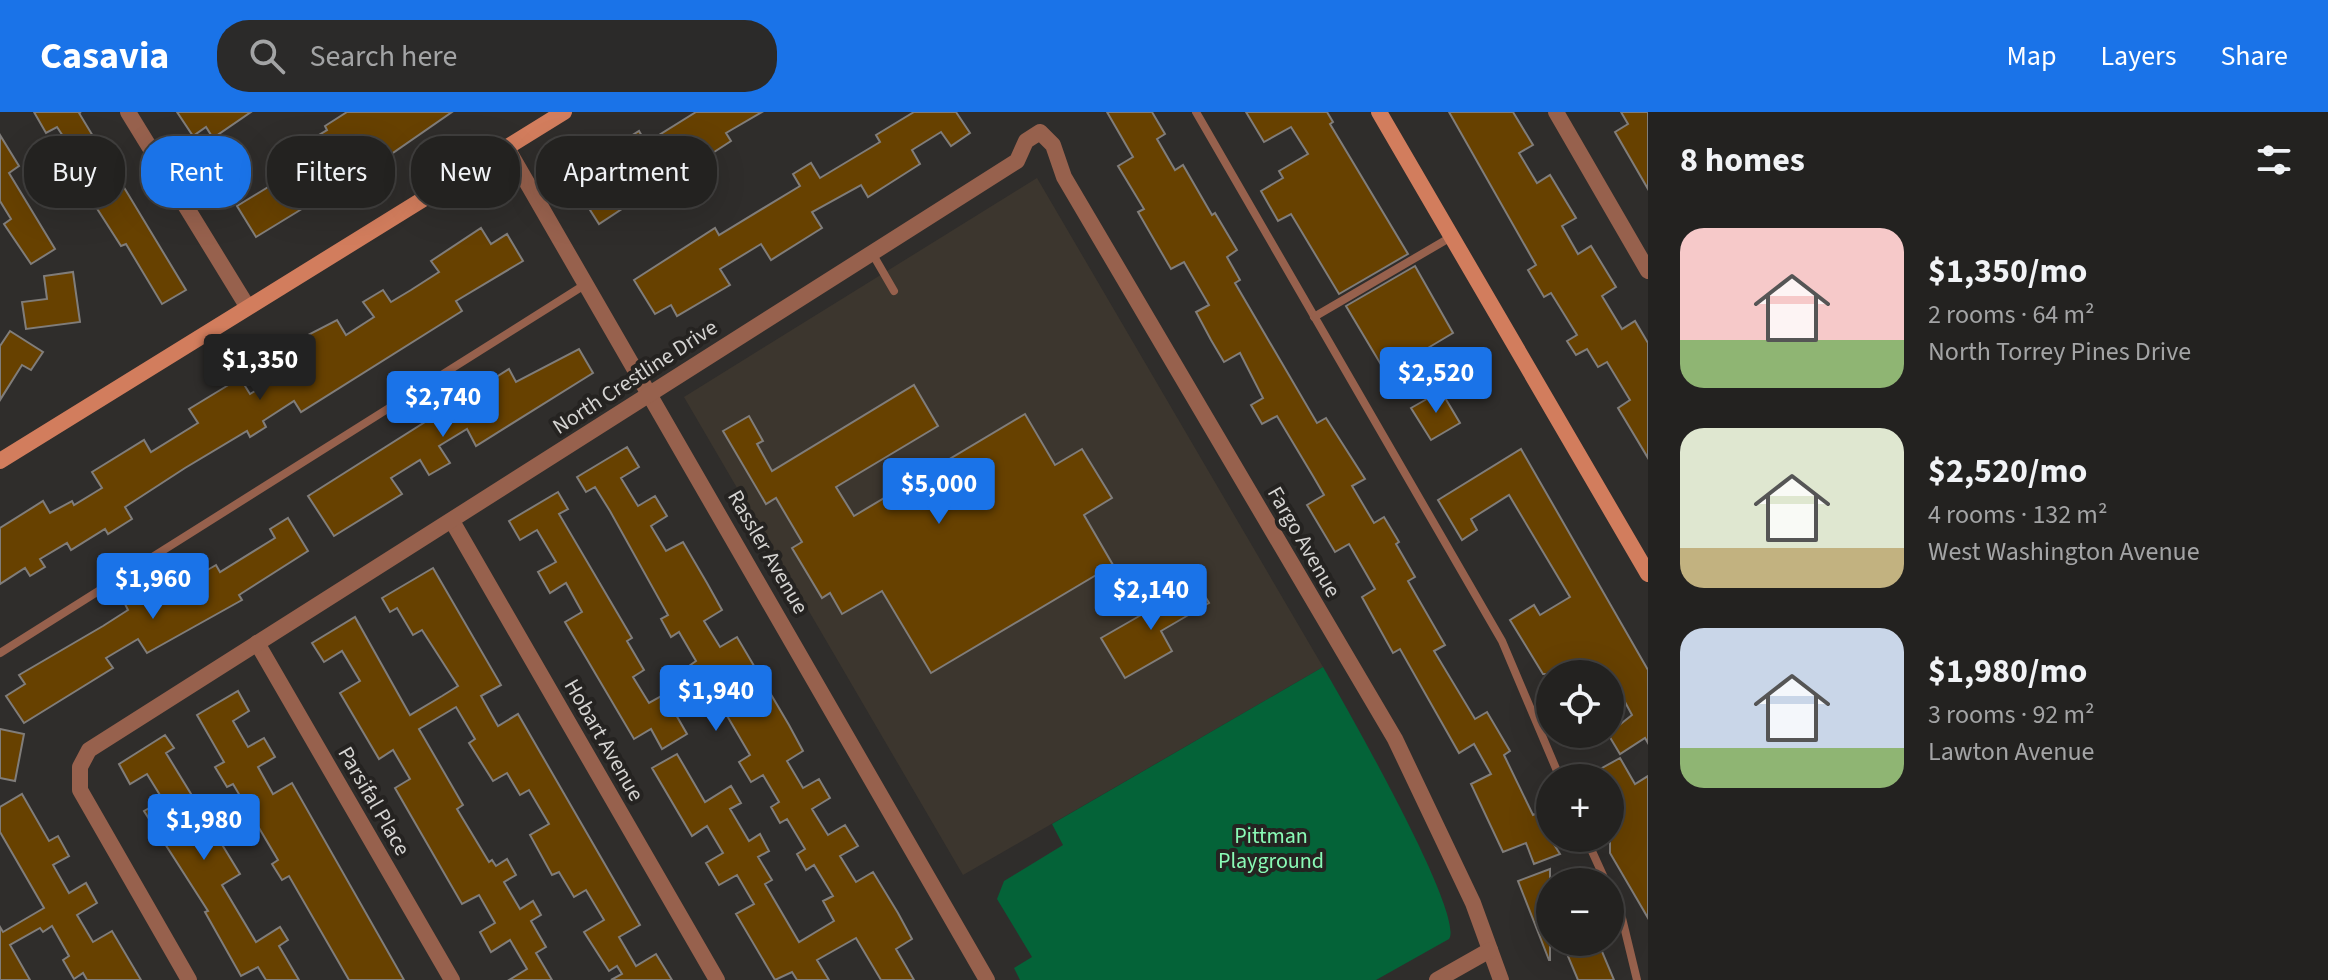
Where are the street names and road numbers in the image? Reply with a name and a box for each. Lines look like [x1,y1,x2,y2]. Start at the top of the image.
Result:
street label: North Crestline Drive [546,312,724,442]
street label: Fargo Avenue [1259,481,1349,604]
street label: Rassler Avenue [720,484,816,620]
street label: Hobart Avenue [556,673,652,807]
street label: Parsifal Place [330,740,418,862]

